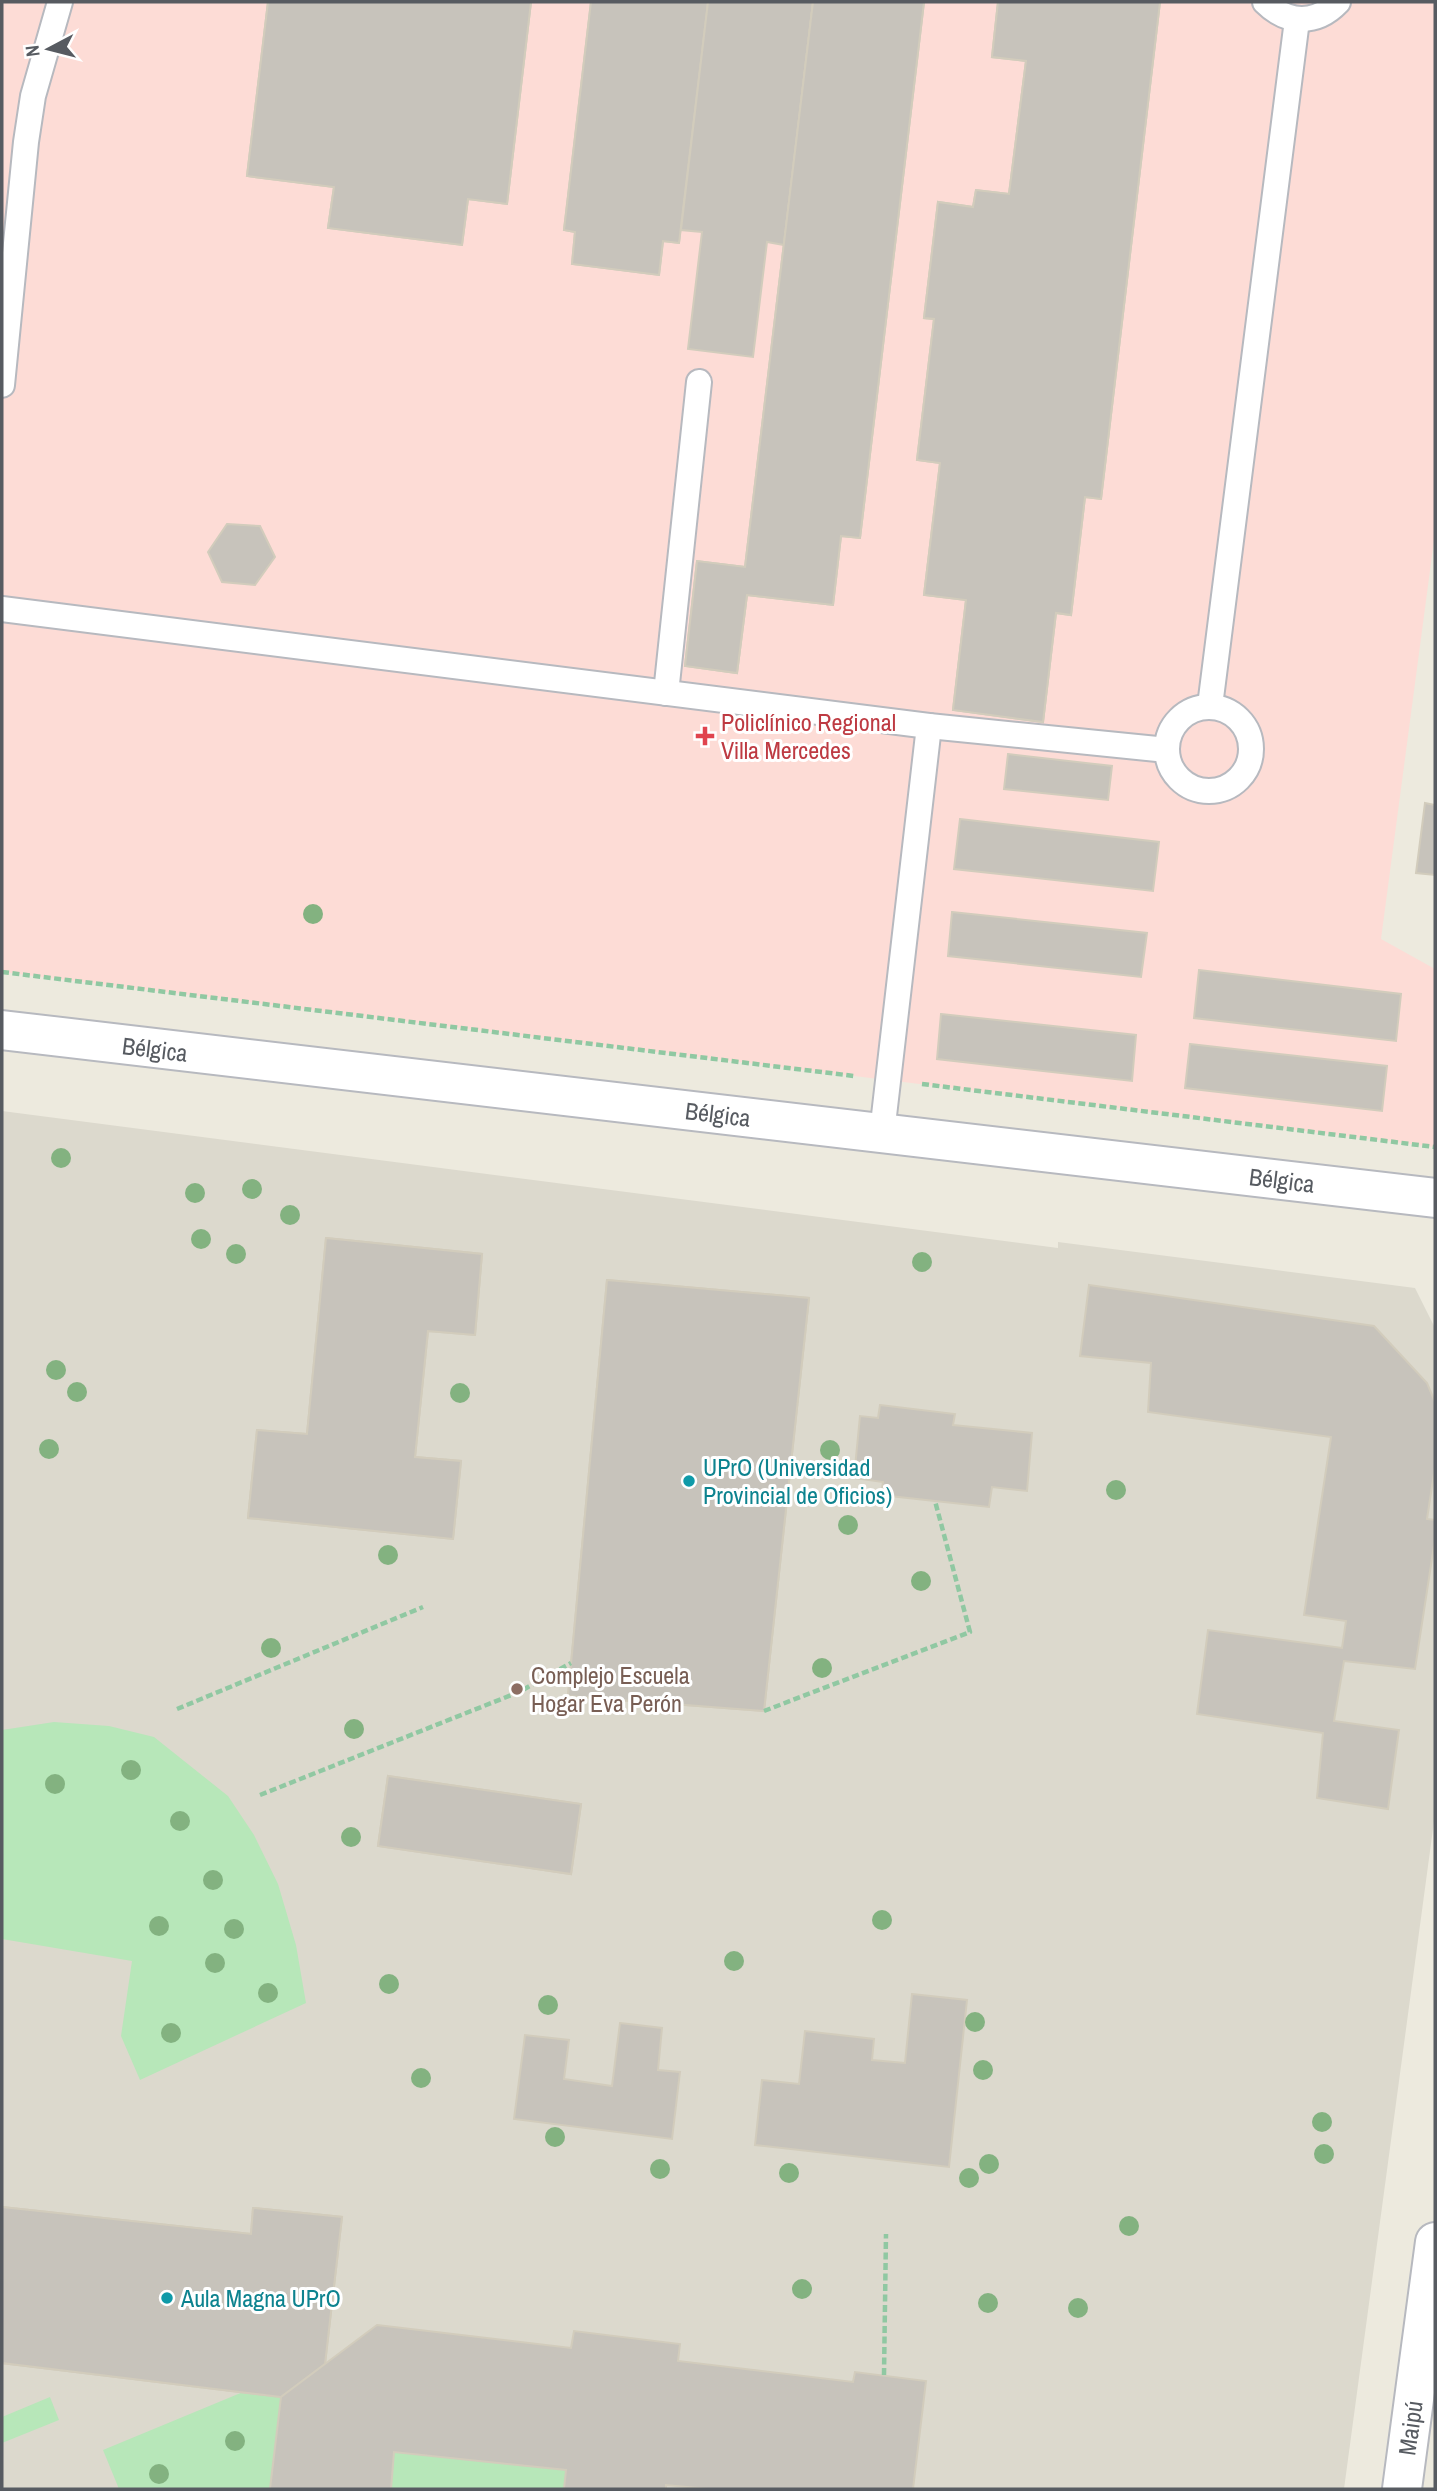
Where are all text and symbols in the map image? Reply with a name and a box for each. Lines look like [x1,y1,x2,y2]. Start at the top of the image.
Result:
north arrow [14,14,84,84]
text: N [19,44,46,58]
place label: Policlínico Regional Villa Mercedes [721,706,896,766]
marker: Policlínico Regional Villa Mercedes [695,726,715,746]
street label: Bélgica [120,1029,190,1069]
street label: Bélgica [683,1094,753,1134]
street label: Bélgica [1247,1160,1317,1200]
place label: UPrO (Universidad Provincial de Oficios) [703,1451,892,1511]
marker: UPrO (Universidad Provincial de Oficios) [681,1473,697,1489]
place label: Complejo Escuela Hogar Eva Perón [531,1659,690,1719]
marker: Complejo Escuela Hogar Eva Perón [509,1681,525,1697]
place label: Aula Magna UPrO [180,2282,341,2314]
marker: Aula Magna UPrO [159,2290,175,2306]
street label: Maipú [1390,2399,1430,2457]

